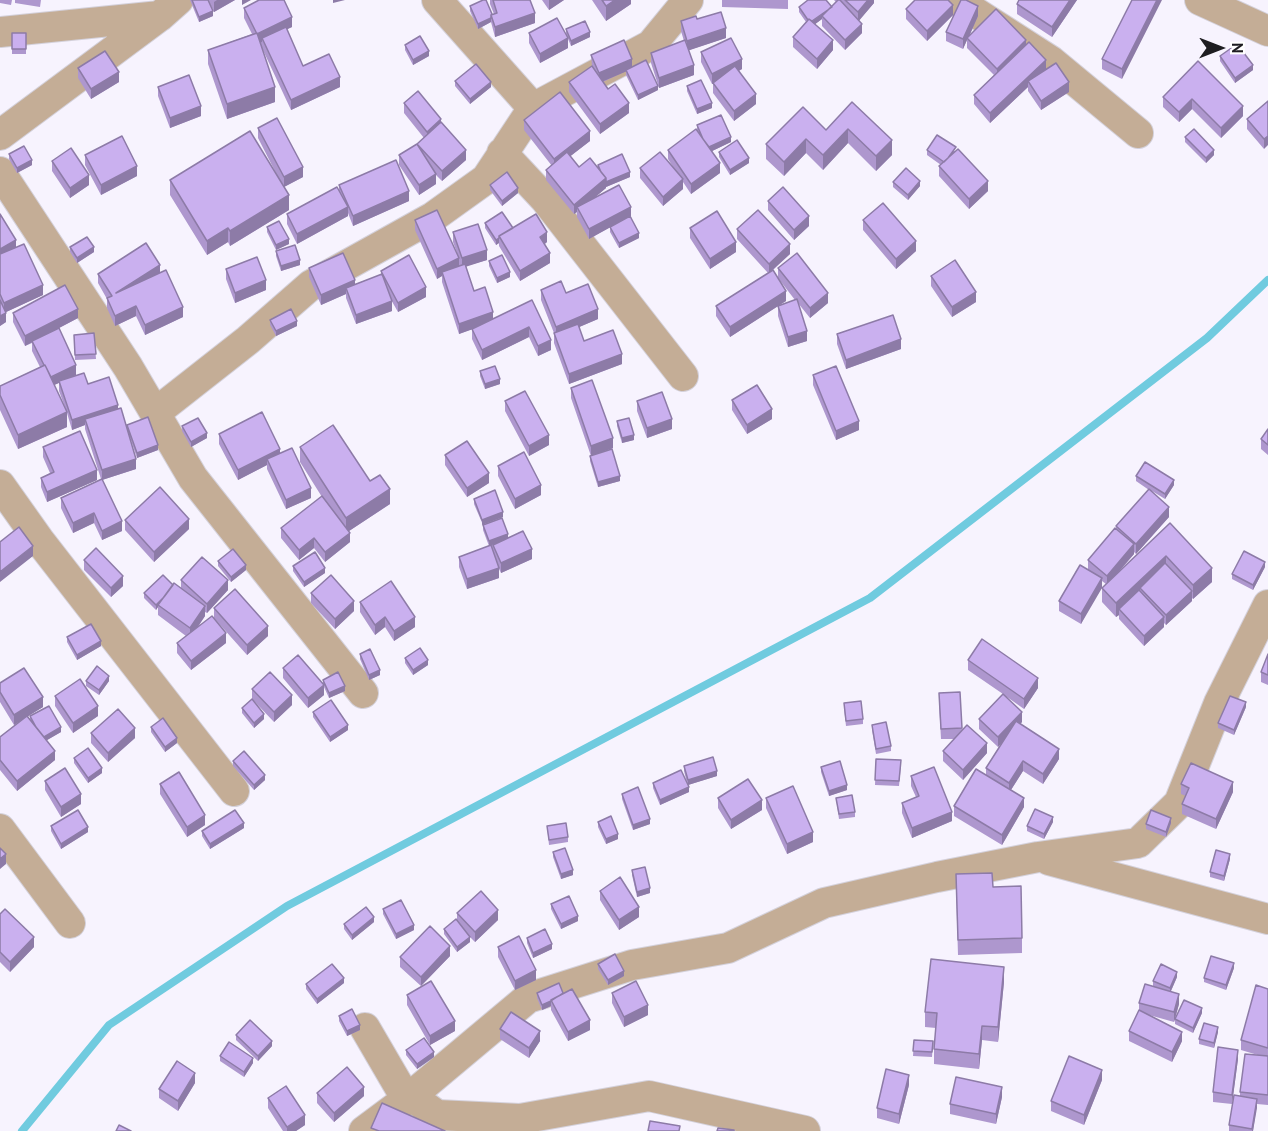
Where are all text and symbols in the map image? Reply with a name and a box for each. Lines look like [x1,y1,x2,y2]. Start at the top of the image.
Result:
north arrow [1190,18,1250,78]
text: N [1228,43,1248,53]

